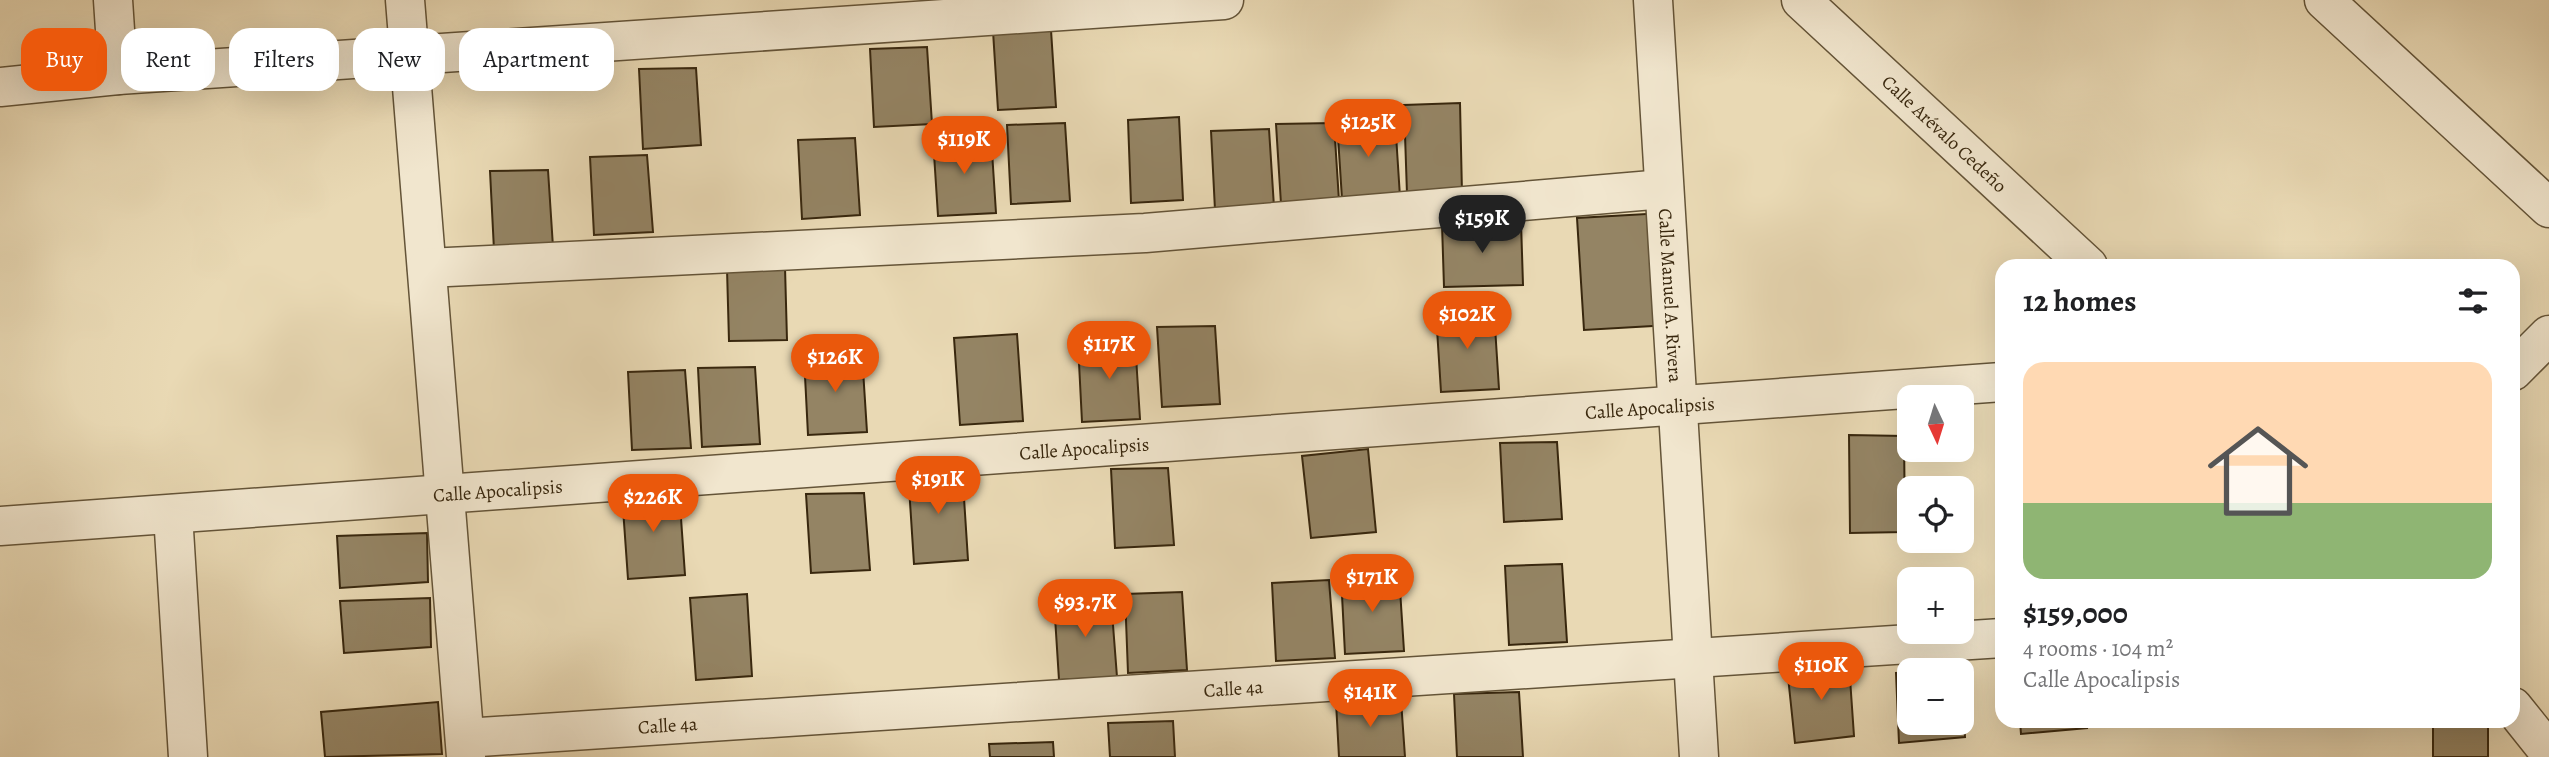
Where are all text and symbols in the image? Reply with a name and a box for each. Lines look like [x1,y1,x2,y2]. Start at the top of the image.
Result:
chip: Buy [21,28,107,91]
chip: Rent [121,28,215,91]
chip: Filters [229,28,339,91]
chip: New [353,28,445,91]
chip: Apartment [459,28,614,91]
street label: Calle Arévalo Cedeño [1876,69,2012,199]
pin: $125K [1319,100,1417,159]
text: $125K [1341,106,1396,137]
pin: $119K [915,116,1013,176]
text: $119K [938,123,990,154]
pin: $159K [1433,196,1531,255]
text: $159K [1455,202,1509,233]
street label: Calle Manuel A. Rivera [1652,208,1688,383]
text: 12 homes [2023,281,2136,321]
icon: filters [2454,282,2492,320]
pin: $102K [1418,292,1516,351]
text: $102K [1439,298,1495,329]
pin: $117K [1060,322,1158,381]
text: $117K [1083,328,1135,359]
pin: $126K [786,334,884,394]
text: $126K [807,341,863,372]
north arrow [1897,385,1974,462]
map controls [1897,385,1974,735]
street label: Calle Apocalipsis [1584,391,1716,426]
icon: home [2195,408,2321,534]
street label: Calle Apocalipsis [1019,431,1150,467]
pin: $191K [889,456,987,516]
text: $191K [912,463,964,494]
street label: Calle Apocalipsis [432,474,564,509]
pin: $226K [604,475,702,534]
button: locate [1897,476,1974,553]
text: $226K [624,481,682,512]
pin: $171K [1323,554,1421,614]
text: $171K [1346,561,1398,592]
button: + [1897,567,1974,644]
pin: $93.7K [1028,580,1142,639]
text: $93.7K [1054,586,1116,617]
text: $159,000 [2023,593,2128,633]
text: 4 rooms · 104 m² [2023,633,2173,664]
pin: $110K [1772,642,1870,702]
text: $110K [1794,649,1848,680]
button: − [1897,658,1974,735]
text: Calle Apocalipsis [2023,664,2180,695]
pin: $141K [1321,670,1419,729]
street label: Calle 4a [1203,674,1264,704]
text: $141K [1343,676,1397,707]
street label: Calle 4a [637,711,698,741]

